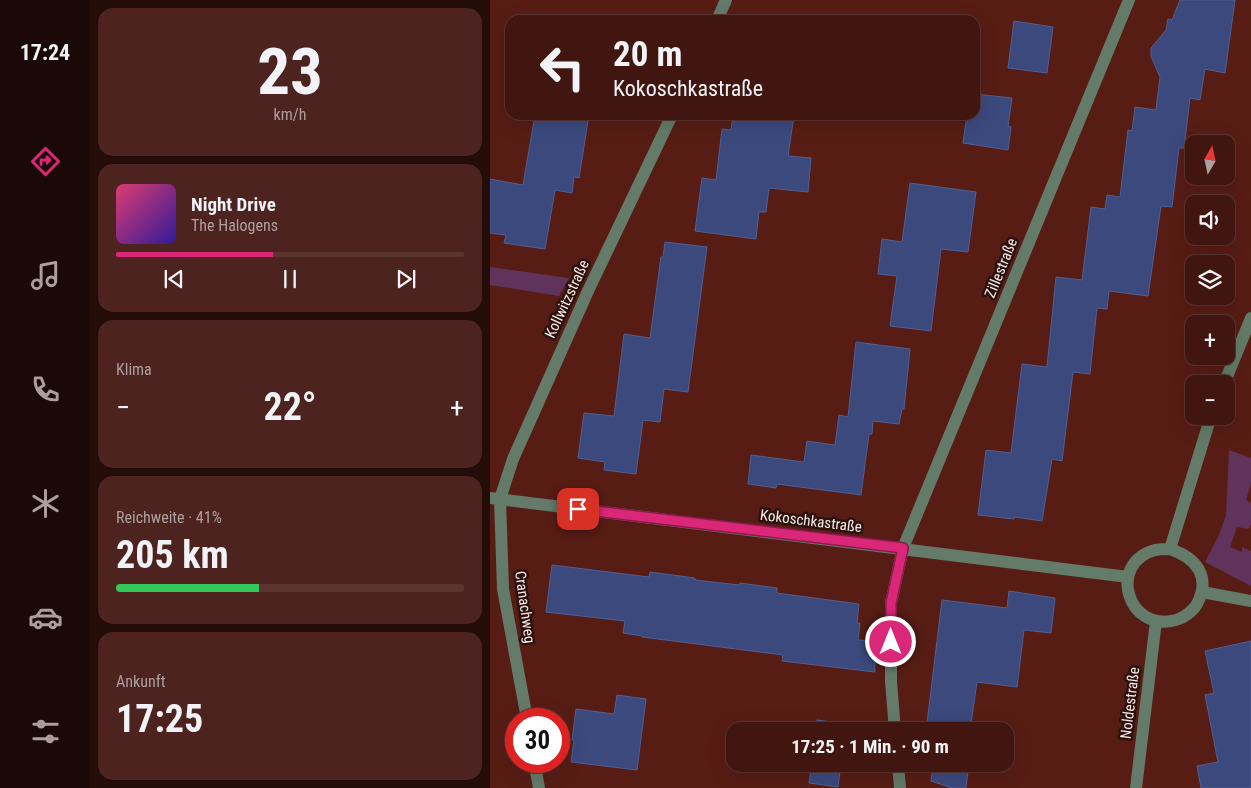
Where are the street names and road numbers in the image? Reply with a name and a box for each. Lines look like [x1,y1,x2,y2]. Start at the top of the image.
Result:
street label: Zillestraße [981,236,1021,300]
street label: Kollwitzstraße [541,257,593,341]
street label: Kokoschkastraße [759,506,863,536]
street label: Cranachweg [511,570,539,644]
street label: Noldestraße [1117,666,1143,740]

